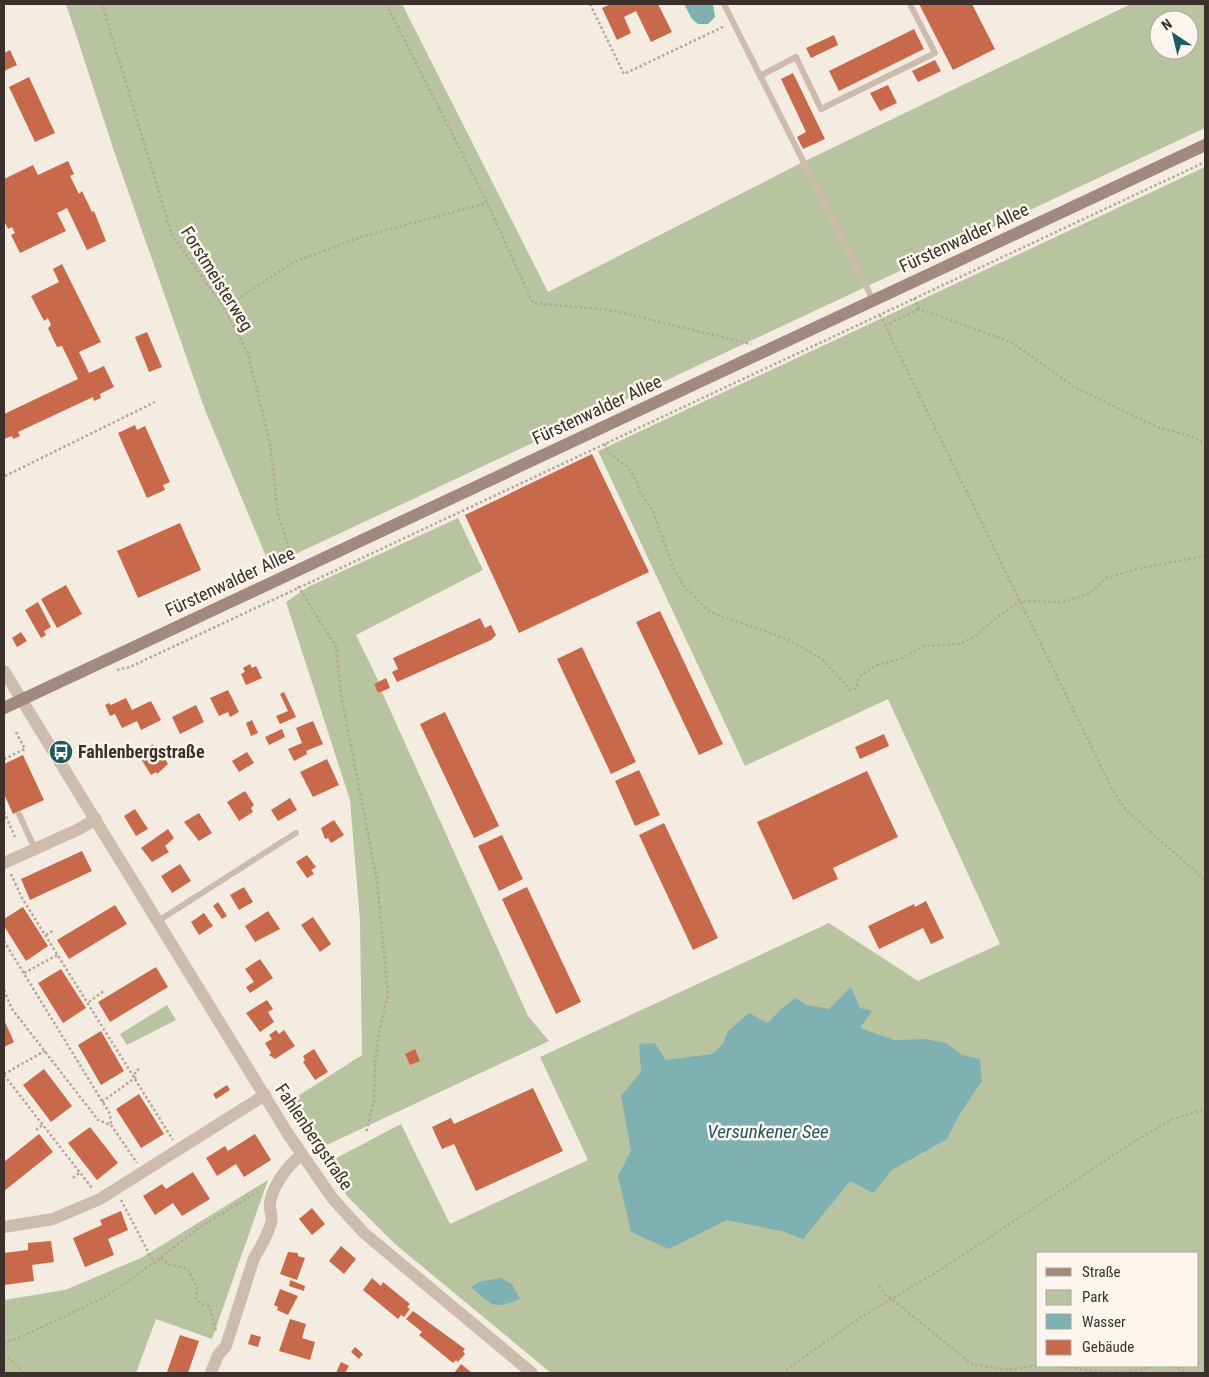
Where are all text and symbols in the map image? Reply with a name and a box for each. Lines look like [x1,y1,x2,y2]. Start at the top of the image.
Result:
north arrow [1149,10,1199,60]
text: N [1158,15,1175,33]
street label: Fürstenwalder Allee [896,198,1032,277]
street label: Forstmeisterweg [177,223,258,335]
street label: Fürstenwalder Allee [529,370,665,449]
street label: Fürstenwalder Allee [162,542,298,621]
bus stop icon: Fahlenbergstraße [48,739,74,765]
place label: Fahlenbergstraße [78,741,205,762]
street label: Fahlenbergstraße [271,1080,358,1194]
water label: Versunkener See [707,1120,829,1143]
legend [1036,1252,1199,1367]
text: Straße [1082,1263,1121,1281]
text: Park [1082,1288,1109,1306]
text: Wasser [1082,1313,1126,1331]
text: Gebäude [1082,1338,1134,1356]

